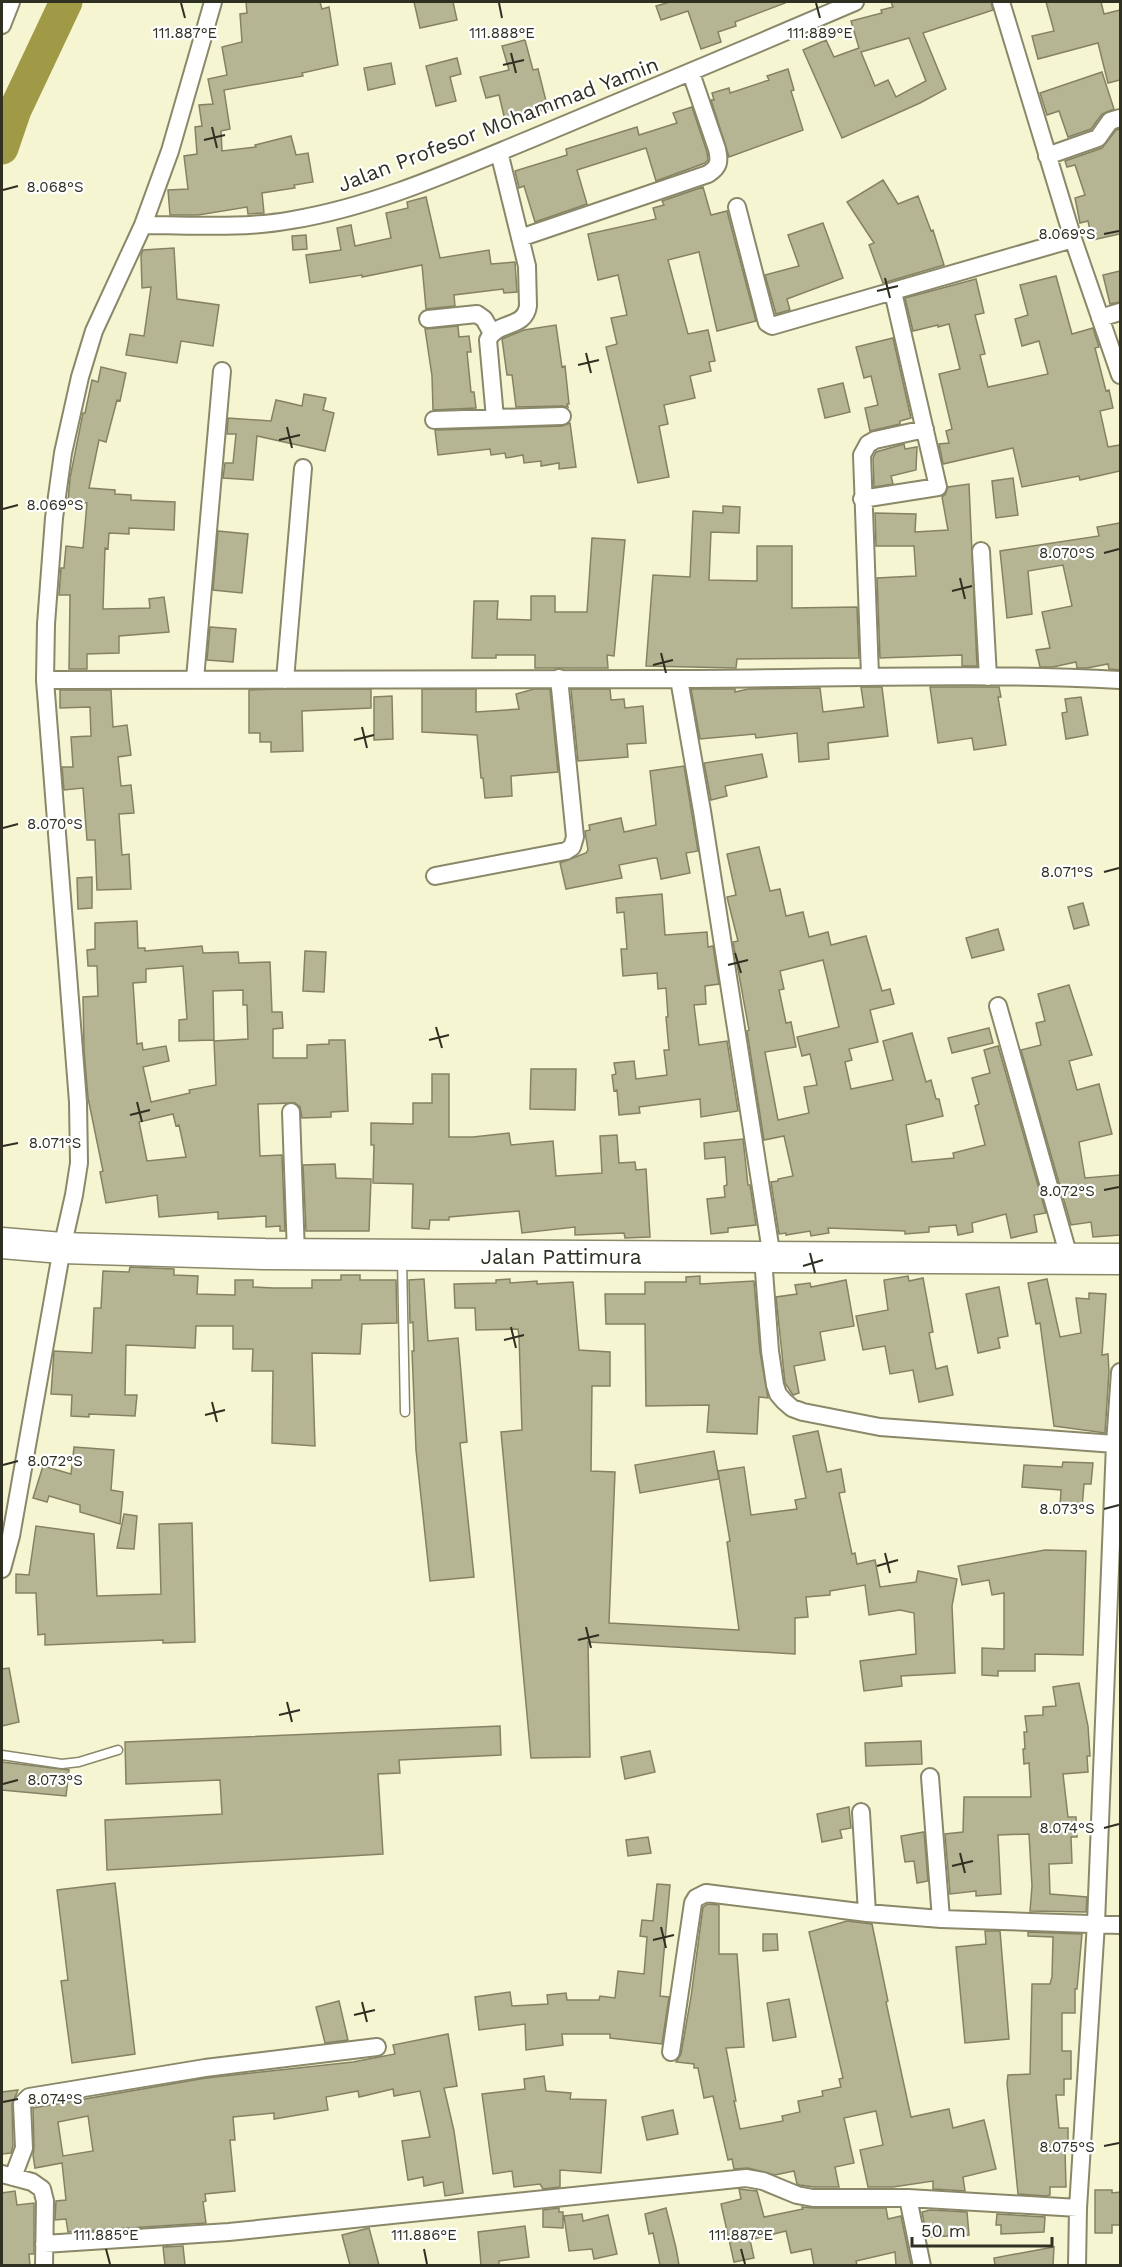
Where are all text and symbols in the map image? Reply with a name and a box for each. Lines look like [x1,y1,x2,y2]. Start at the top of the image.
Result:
text: 111.887°E [153,24,217,42]
text: 111.888°E [469,24,535,42]
text: 111.889°E [787,24,853,42]
street label: Jalan Profesor Mohammad Yamin [334,51,662,197]
text: 8.068°S [26,178,84,196]
text: 8.069°S [1038,225,1096,243]
text: 8.069°S [26,496,84,514]
text: 8.070°S [1039,544,1095,562]
text: 8.070°S [27,815,83,833]
text: 8.071°S [1041,863,1093,881]
text: 8.071°S [29,1134,81,1152]
text: 8.072°S [1039,1182,1095,1200]
street label: Jalan Pattimura [480,1244,642,1269]
text: 8.072°S [27,1452,83,1470]
text: 8.073°S [1039,1500,1095,1518]
text: 8.073°S [27,1771,83,1789]
text: 8.074°S [1040,1819,1095,1837]
text: 8.074°S [28,2090,83,2108]
text: 8.075°S [1039,2138,1095,2156]
scale bar [912,2210,1052,2248]
text: 50 m [921,2220,966,2241]
text: 111.885°E [73,2226,139,2244]
text: 111.886°E [391,2226,457,2244]
text: 111.887°E [709,2226,773,2244]

